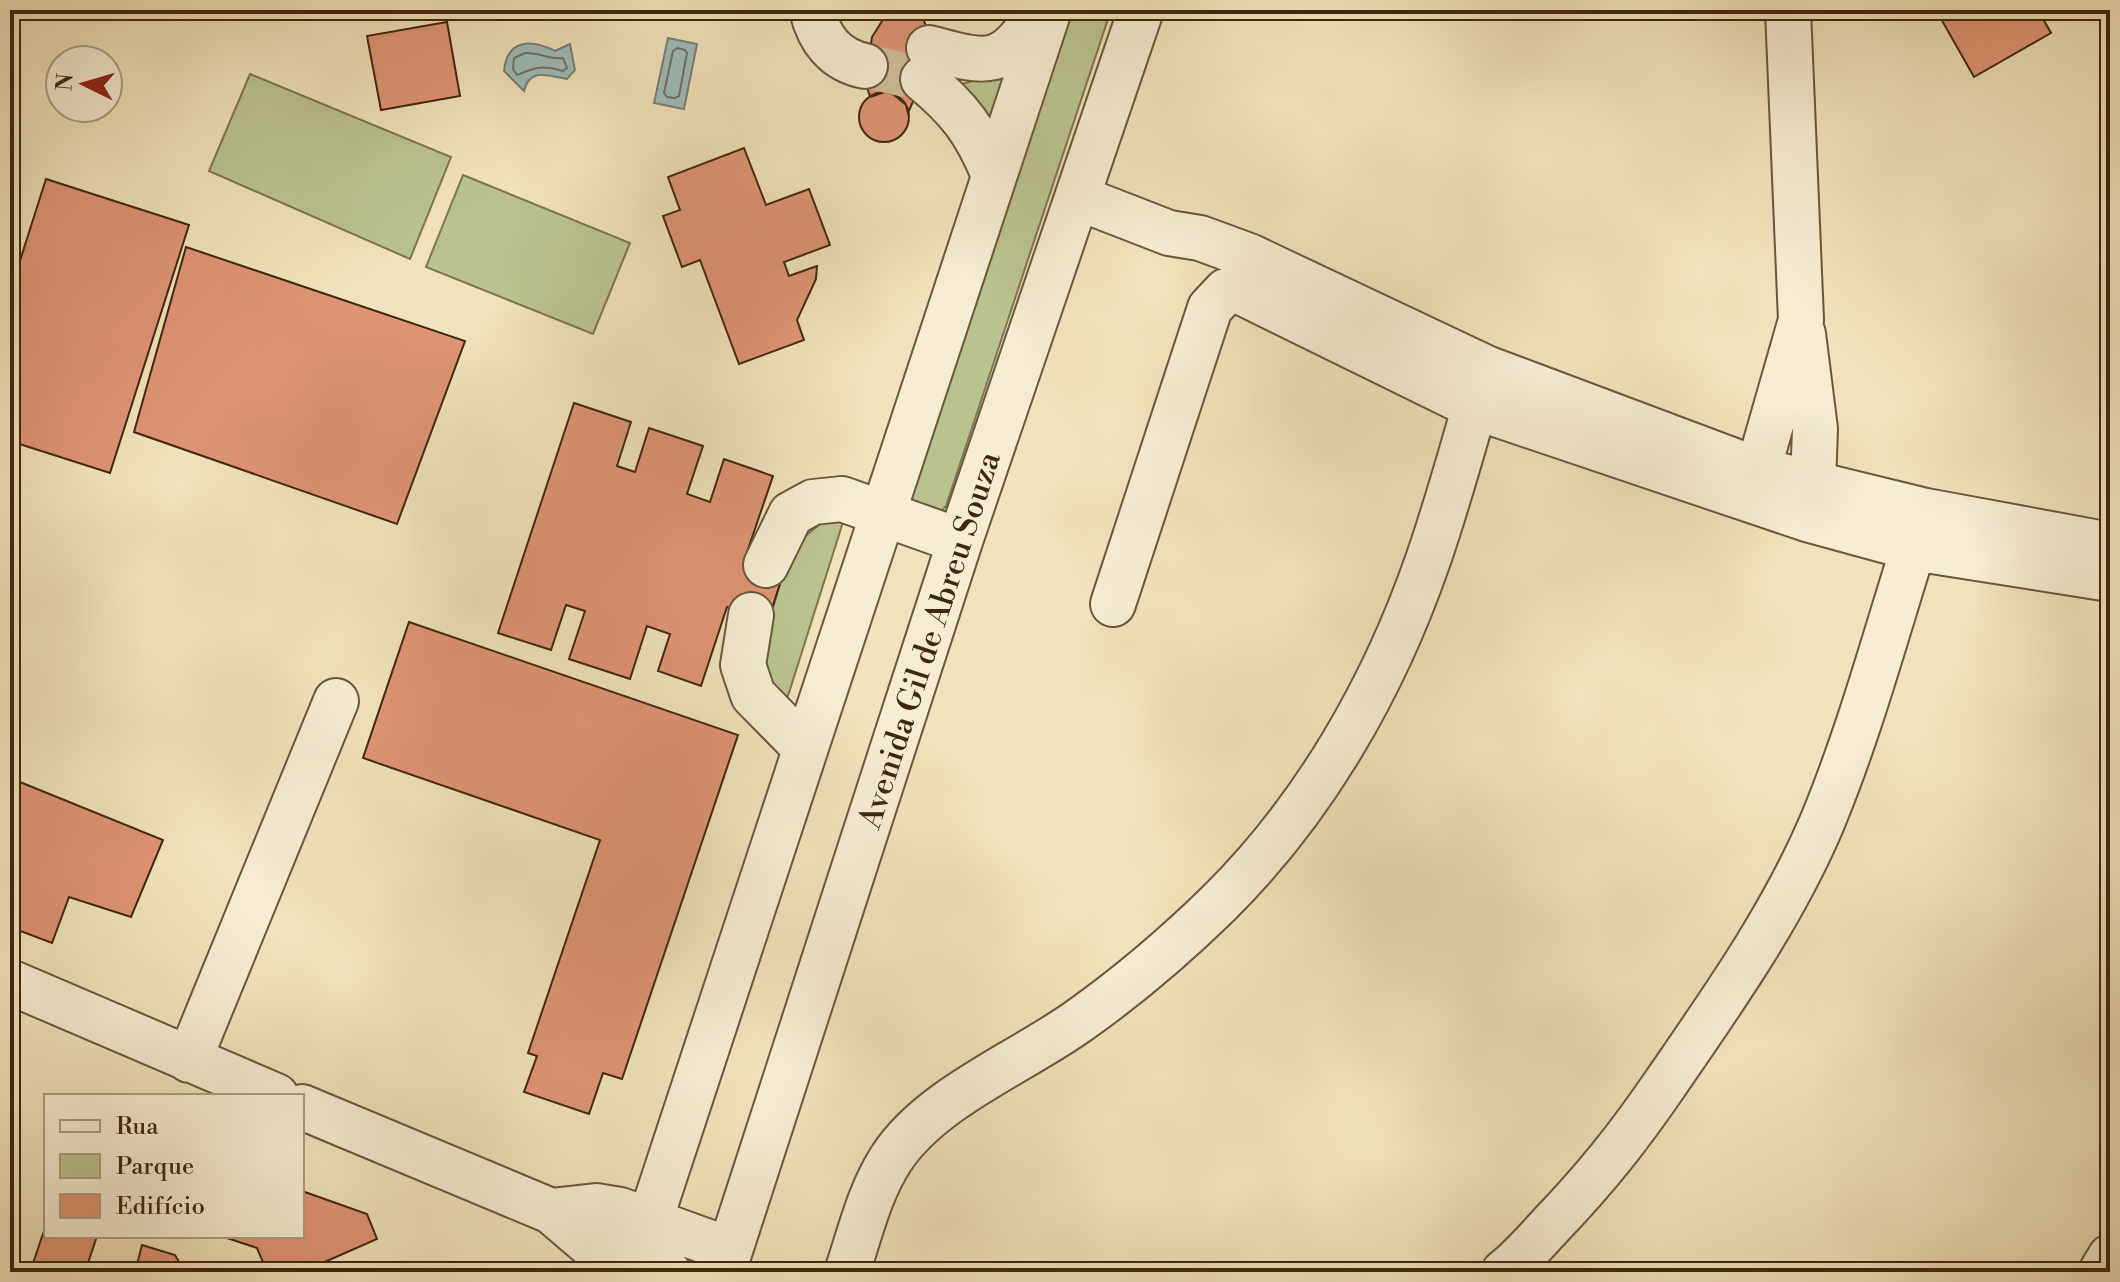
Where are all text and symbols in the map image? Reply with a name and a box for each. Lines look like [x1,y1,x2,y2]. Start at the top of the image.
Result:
north arrow [44,44,124,124]
text: N [51,72,80,92]
street label: Avenida Gil de Abreu Souza [850,446,1010,835]
legend [44,1094,304,1238]
text: Rua [116,1112,159,1142]
text: Parque [116,1152,194,1182]
text: Edifício [116,1192,205,1222]

